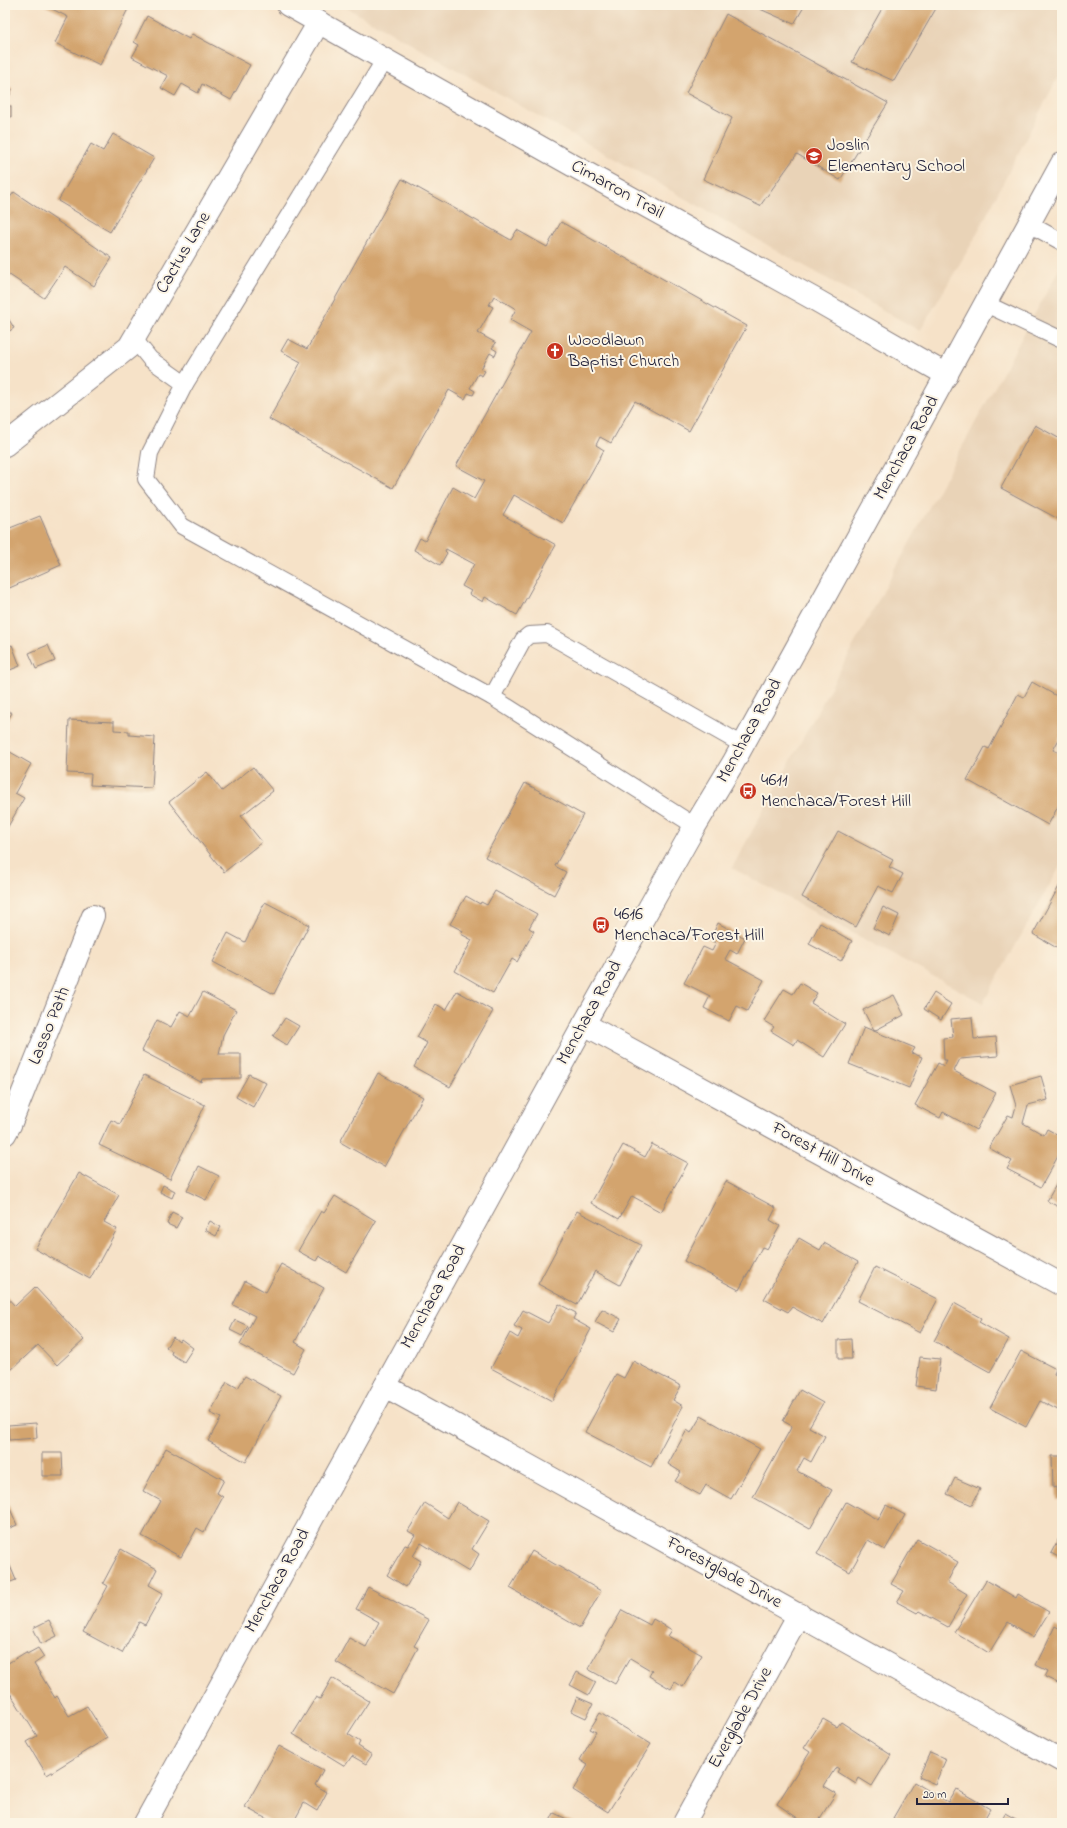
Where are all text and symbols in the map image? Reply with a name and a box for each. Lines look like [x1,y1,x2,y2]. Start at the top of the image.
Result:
place label: Joslin Elementary School [827,133,965,180]
school or university icon: Joslin Elementary School [804,146,824,166]
street label: Cimarron Trail [566,154,668,226]
street label: Cactus Lane [150,206,218,299]
place label: Woodlawn Baptist Church [567,328,679,375]
church icon: Woodlawn Baptist Church [545,341,565,361]
street label: Menchaca Road [868,391,946,505]
street label: Menchaca Road [711,674,789,788]
place label: 4611 Menchaca/Forest Hill [761,768,911,815]
bus stop icon: 4611 Menchaca/Forest Hill [738,781,758,801]
place label: 4616 Menchaca/Forest Hill [614,902,764,949]
bus stop icon: 4616 Menchaca/Forest Hill [591,915,611,935]
street label: Menchaca Road [551,956,629,1070]
street label: Lasso Path [23,983,77,1069]
street label: Forest Hill Drive [766,1115,880,1195]
street label: Menchaca Road [395,1240,473,1354]
street label: Menchaca Road [239,1524,317,1638]
street label: Forestglade Drive [660,1530,787,1617]
street label: Everglade Drive [702,1662,781,1774]
scale bar [917,1780,1008,1806]
text: 20 m [923,1786,946,1804]

